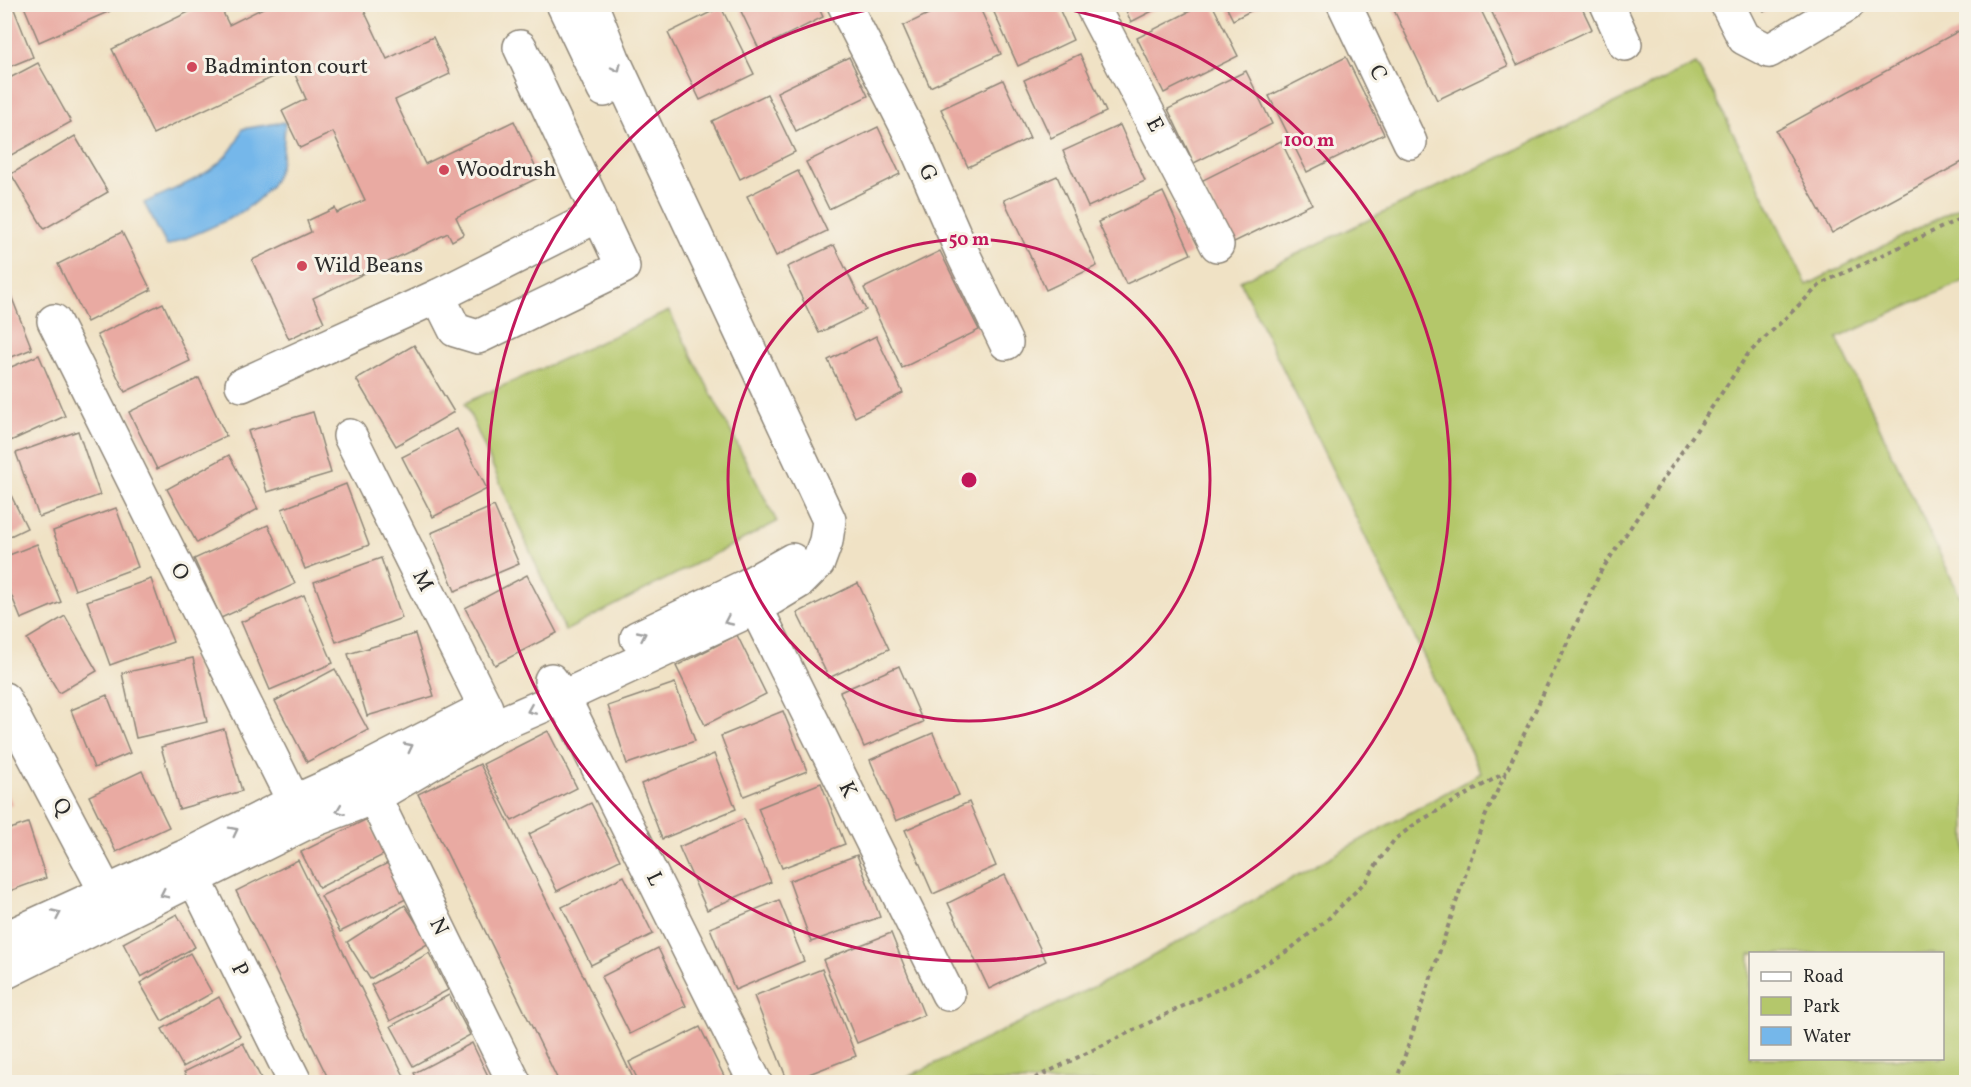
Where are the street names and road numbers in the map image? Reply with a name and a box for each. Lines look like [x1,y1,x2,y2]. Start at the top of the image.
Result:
street label: C [1360,60,1394,86]
street label: E [1137,112,1171,138]
street label: G [910,159,944,187]
street label: O [162,558,196,586]
street label: M [404,565,440,597]
street label: K [830,776,864,804]
street label: Q [44,793,79,822]
street label: L [637,867,671,891]
street label: N [420,913,456,941]
street label: P [222,957,256,983]

